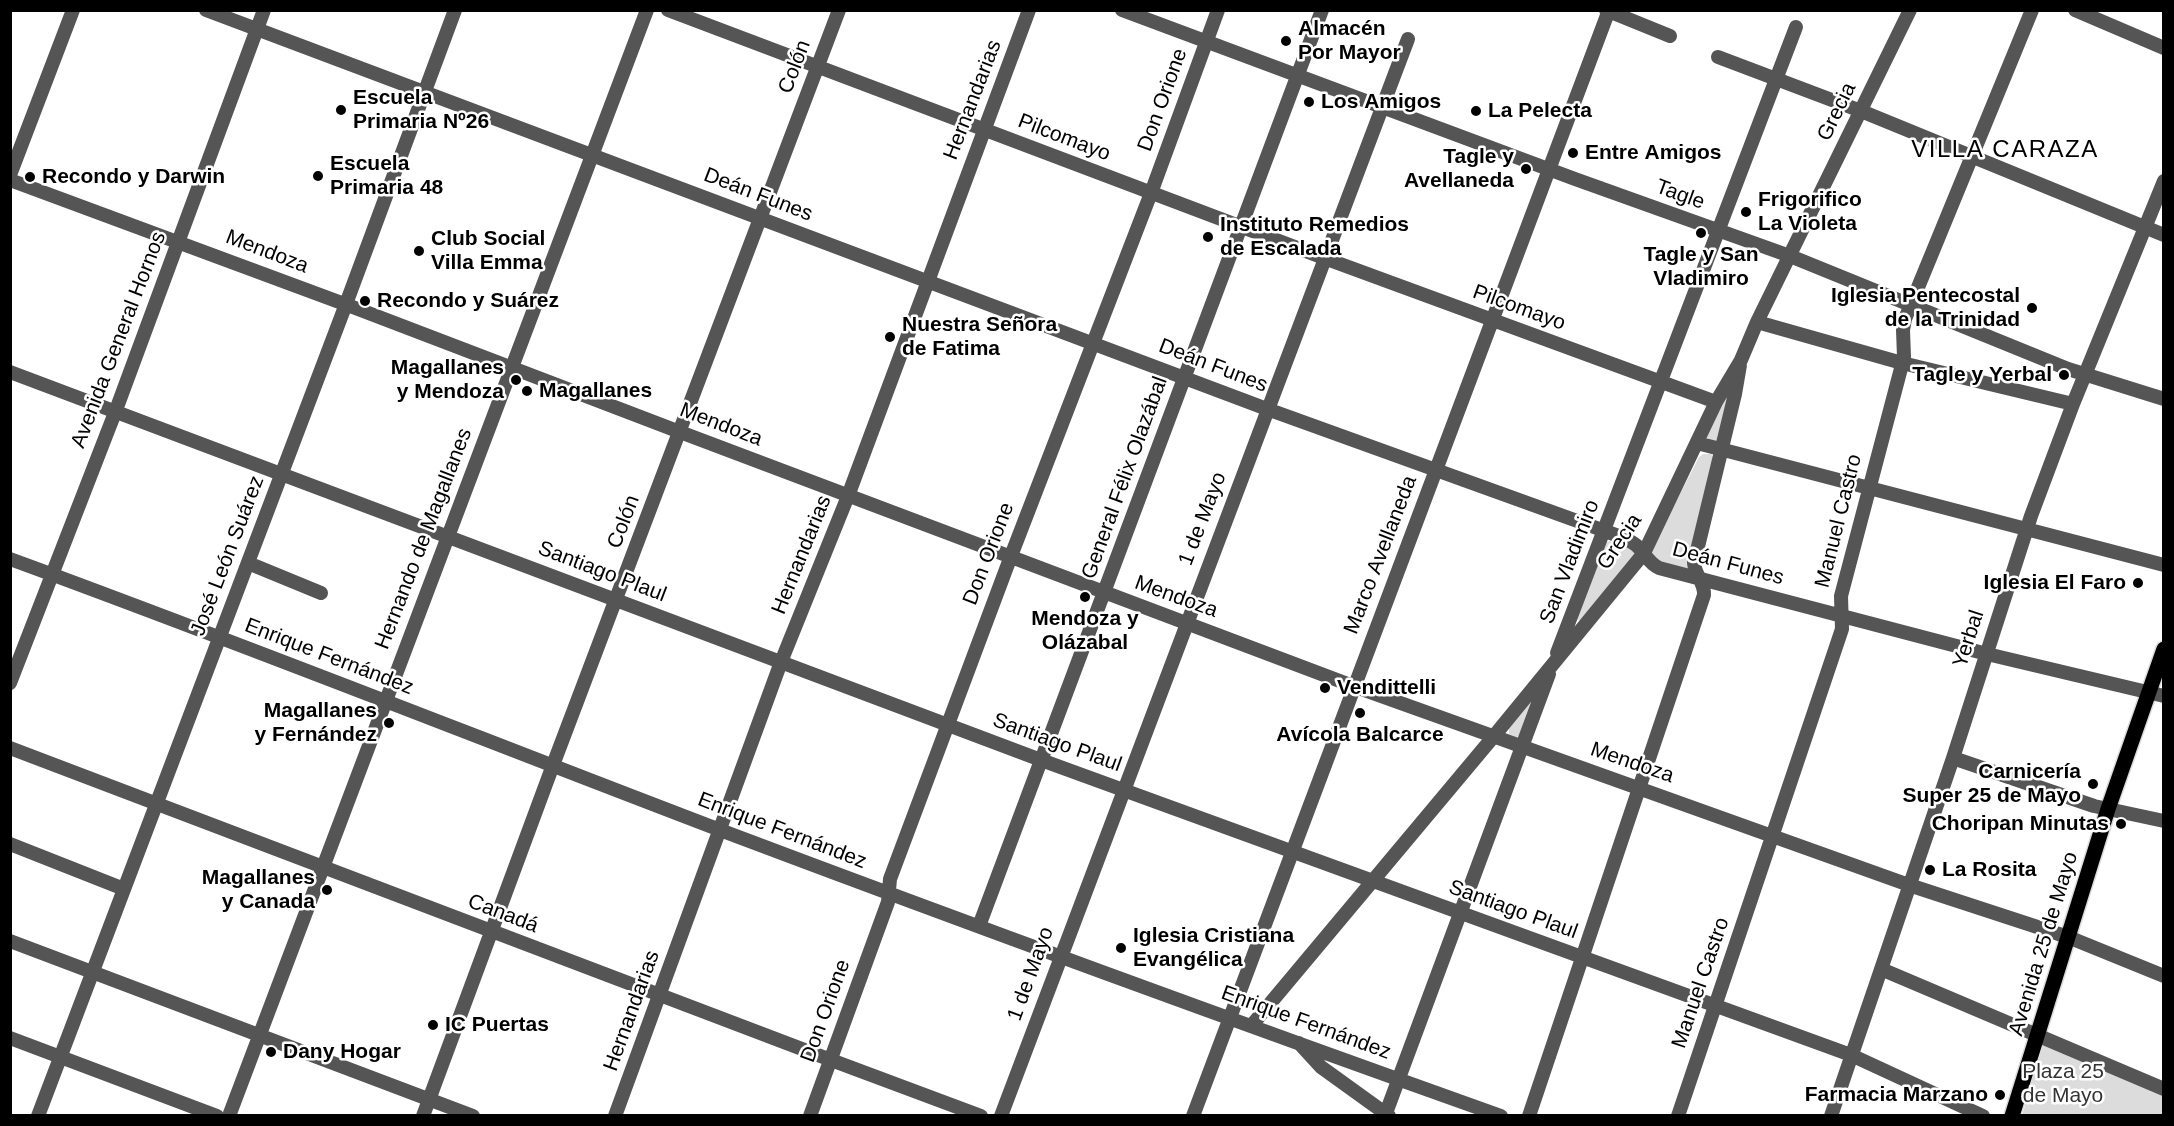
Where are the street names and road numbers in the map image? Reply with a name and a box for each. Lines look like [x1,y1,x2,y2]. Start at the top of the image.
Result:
street label: Colón [773,37,817,97]
street label: Hernandarias [939,37,1007,163]
street label: Don Orione [1133,45,1193,155]
street label: Grecia [1812,79,1862,145]
street label: Pilcomayo [1014,109,1114,167]
street label: Deán Funes [700,163,816,227]
street label: Tagle [1652,175,1708,215]
street label: Mendoza [222,225,312,279]
street label: Avenida General Hornos [66,228,172,452]
street label: Pilcomayo [1469,280,1569,336]
street label: Deán Funes [1155,334,1271,398]
street label: General Félix Olazábal [1077,373,1173,583]
street label: Mendoza [676,398,766,452]
street label: Hernando de Magallanes [370,425,478,653]
street label: Manuel Castro [1810,452,1868,590]
street label: 1 de Mayo [1174,469,1232,569]
street label: José León Suárez [186,472,270,640]
street label: Marco Avellaneda [1339,472,1423,638]
street label: Colón [602,492,646,552]
street label: Hernandarias [767,492,837,618]
street label: San Vladimiro [1535,496,1605,628]
street label: Don Orione [958,499,1020,609]
street label: Grecia [1592,509,1648,575]
street label: Santiago Plaul [534,536,670,608]
street label: Deán Funes [1669,537,1787,591]
street label: Mendoza [1131,570,1221,624]
street label: Yerbal [1948,607,1990,671]
street label: Enrique Fernández [241,613,417,701]
street label: Santiago Plaul [989,708,1125,778]
street label: Mendoza [1587,737,1677,789]
street label: Enrique Fernández [694,787,870,875]
street label: Avenida 25 de Mayo [2004,849,2084,1039]
street label: Santiago Plaul [1445,875,1581,945]
street label: Canadá [464,889,542,939]
street label: Manuel Castro [1667,914,1735,1052]
street label: 1 de Mayo [1002,924,1060,1024]
street label: Hernandarias [599,947,665,1075]
street label: Don Orione [796,956,856,1066]
street label: Enrique Fernández [1218,981,1394,1065]

